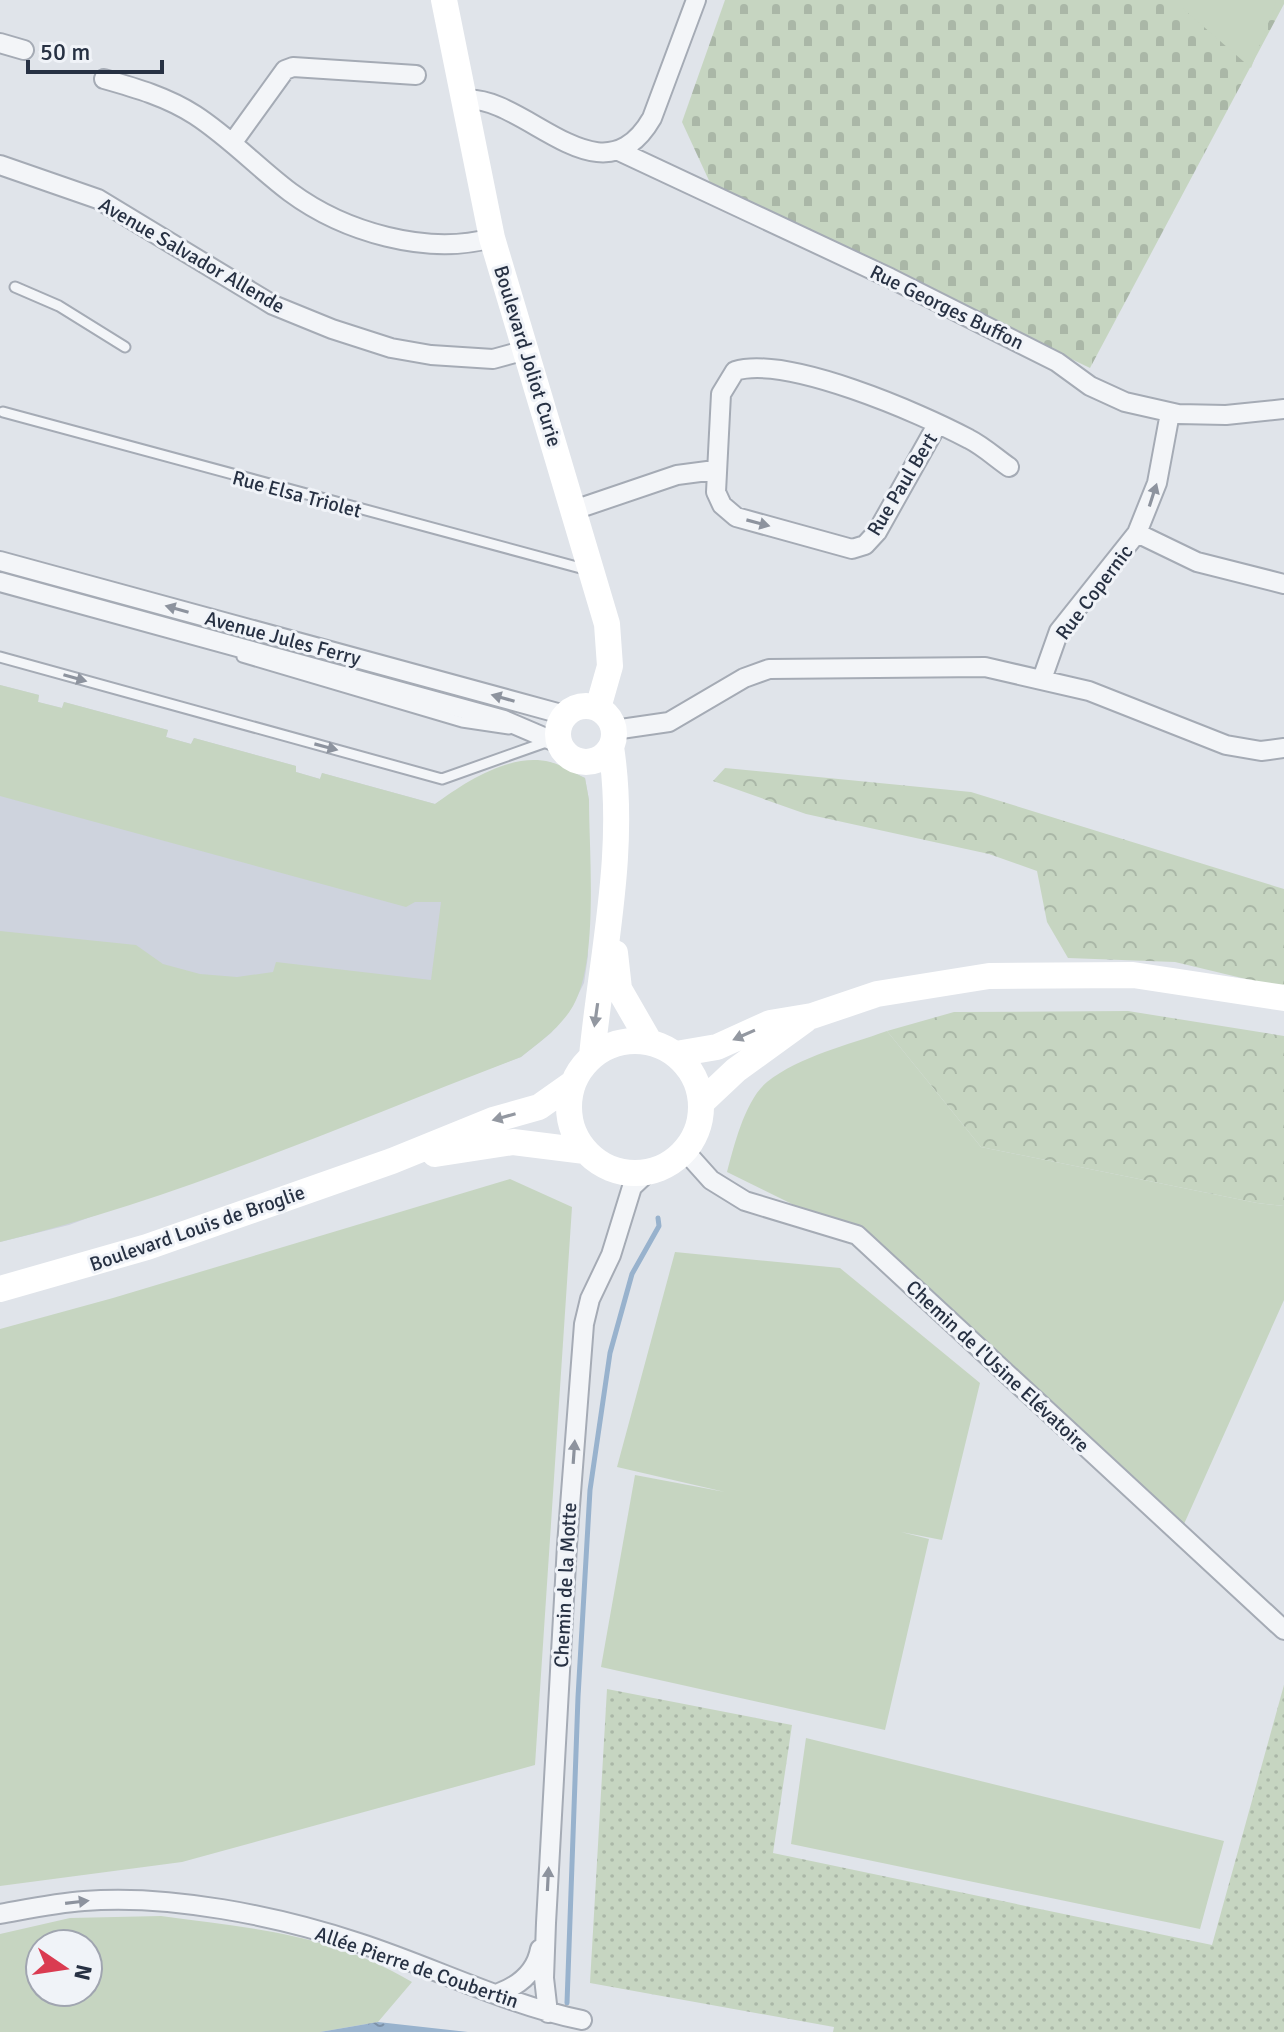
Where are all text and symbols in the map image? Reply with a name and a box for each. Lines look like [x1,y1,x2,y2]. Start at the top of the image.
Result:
scale bar [28,24,162,74]
text: 50 m [40,37,90,67]
street label: Avenue Salvador Allende [94,192,289,319]
street label: Rue Georges Buffon [866,259,1028,356]
street label: Boulevard Joliot Curie [488,262,567,450]
street label: Rue Paul Bert [862,428,943,540]
street label: Rue Elsa Triolet [230,465,364,524]
one-way arrow [1147,483,1160,507]
one-way arrow [746,517,770,530]
street label: Rue Copernic [1050,540,1138,645]
one-way arrow [165,602,189,615]
street label: Avenue Jules Ferry [202,606,364,671]
one-way arrow [64,672,88,685]
one-way arrow [491,691,515,704]
one-way arrow [313,742,338,754]
one-way arrow [589,1003,602,1028]
one-way arrow [732,1028,755,1042]
one-way arrow [492,1111,516,1124]
street label: Boulevard Louis de Broglie [86,1180,308,1277]
street label: Chemin de l'Usine Elévatoire [901,1275,1095,1458]
one-way arrow [568,1439,581,1464]
street label: Chemin de la Motte [549,1502,582,1668]
one-way arrow [542,1866,555,1891]
one-way arrow [65,1896,90,1909]
street label: Allée Pierre de Coubertin [312,1921,522,2014]
north arrow [24,1928,104,2008]
text: N [68,1962,98,1983]

